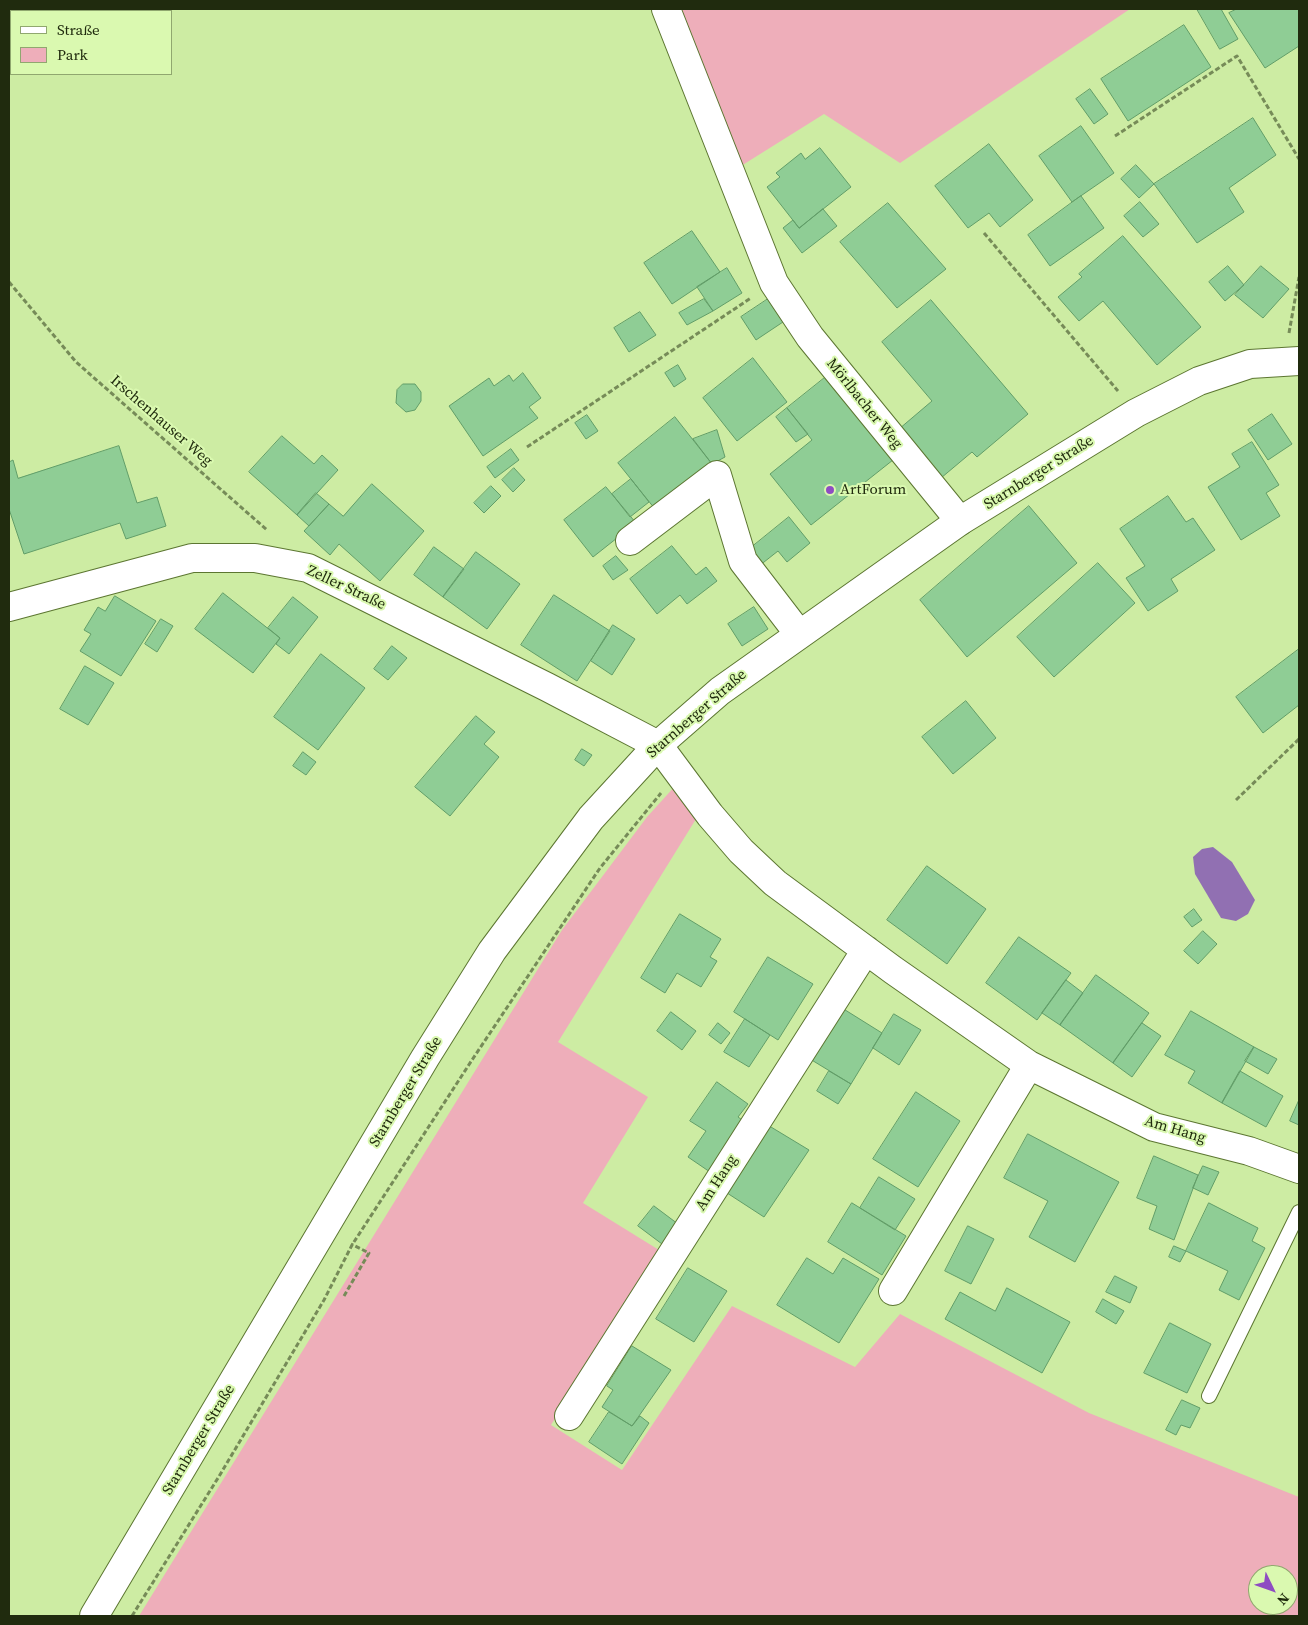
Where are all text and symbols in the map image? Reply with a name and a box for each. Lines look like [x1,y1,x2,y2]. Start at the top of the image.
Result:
legend [10,10,172,75]
text: Straße [57,19,100,40]
text: Park [57,44,88,65]
street label: Mörlbacher Weg [822,355,906,453]
street label: Irschenhauser Weg [106,372,216,470]
street label: Starnberger Straße [981,432,1097,514]
place label: ArtForum [840,481,906,499]
marker: ArtForum [824,484,836,496]
street label: Zeller Straße [304,562,388,614]
street label: Starnberger Straße [644,666,750,762]
street label: Starnberger Straße [366,1033,446,1151]
street label: Am Hang [1142,1112,1208,1148]
street label: Am Hang [692,1152,742,1214]
street label: Starnberger Straße [159,1381,239,1499]
north arrow [1248,1565,1298,1615]
text: N [1273,1589,1294,1610]

